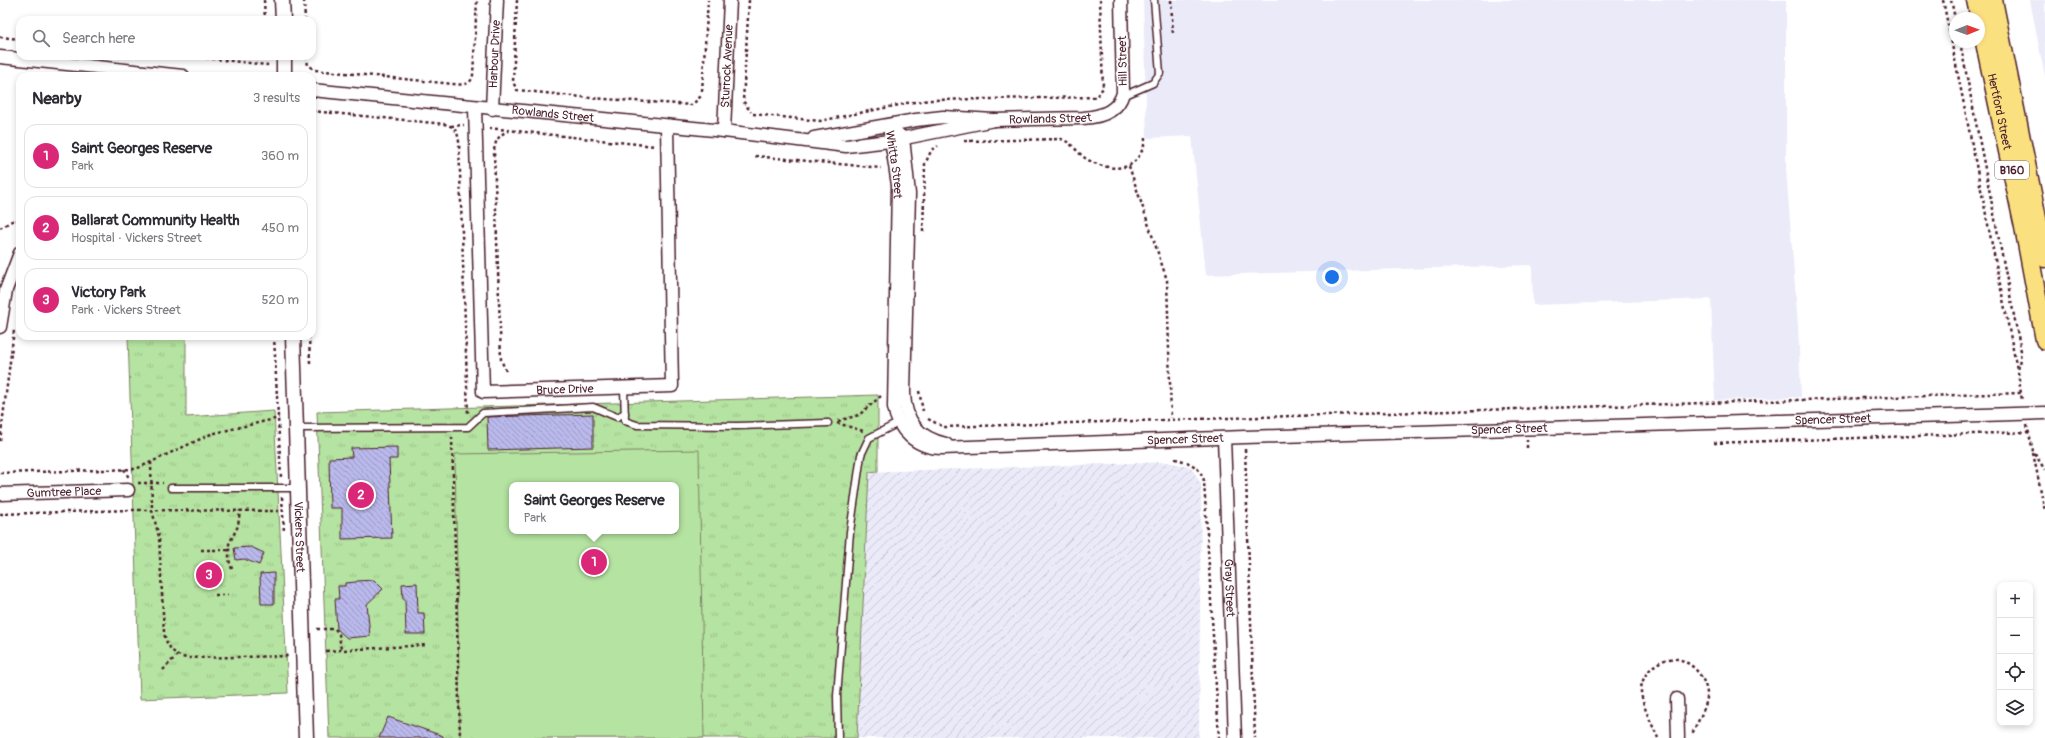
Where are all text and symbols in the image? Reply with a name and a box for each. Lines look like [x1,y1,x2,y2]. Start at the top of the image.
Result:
north arrow [1949,12,1985,48]
search box [16,16,316,60]
street label: Harbour Drive [485,19,504,89]
street label: Sturrock Avenue [718,24,736,108]
icon: search [30,27,52,49]
text: Search here [62,29,135,48]
street label: Hill Street [1115,35,1131,86]
street label: Hertford Street [1984,72,2015,151]
text: Nearby [32,88,81,109]
text: 3 results [253,90,300,106]
street label: Rowlands Street [511,102,595,126]
street label: Rowlands Street [1009,110,1093,127]
street label: Whitta Street [882,130,906,199]
text: Saint Georges Reserve [71,139,212,158]
text: 1 [43,148,49,164]
text: 360 m [261,148,299,164]
text: Park [71,158,94,174]
road number: B160 [1995,161,2029,179]
text: Ballarat Community Health [71,211,240,230]
text: 2 [42,220,50,236]
text: 450 m [261,220,299,236]
text: Hospital · Vickers Street [71,230,202,246]
your location [1322,267,1342,287]
text: Victory Park [71,283,146,302]
text: 3 [42,292,50,308]
text: 520 m [261,292,299,308]
text: Park · Vickers Street [71,302,181,318]
street label: Bruce Drive [536,381,594,398]
street label: Spencer Street [1794,411,1872,428]
street label: Spencer Street [1471,420,1548,438]
street label: Spencer Street [1147,430,1224,448]
pin: 2 [348,480,374,510]
popup [509,482,679,534]
street label: Gumtree Place [26,483,102,501]
text: Saint Georges Reserve [523,491,665,510]
street label: Vickers Street [291,501,308,573]
text: Park [523,510,546,526]
pin: 1 [581,547,607,577]
street label: Gray Street [1221,559,1238,617]
pin: 3 [196,560,222,590]
map controls [1997,582,2033,726]
button: + [1997,582,2033,618]
button: − [1997,618,2033,654]
button: locate [1997,654,2033,690]
button: layers [1997,690,2033,726]

